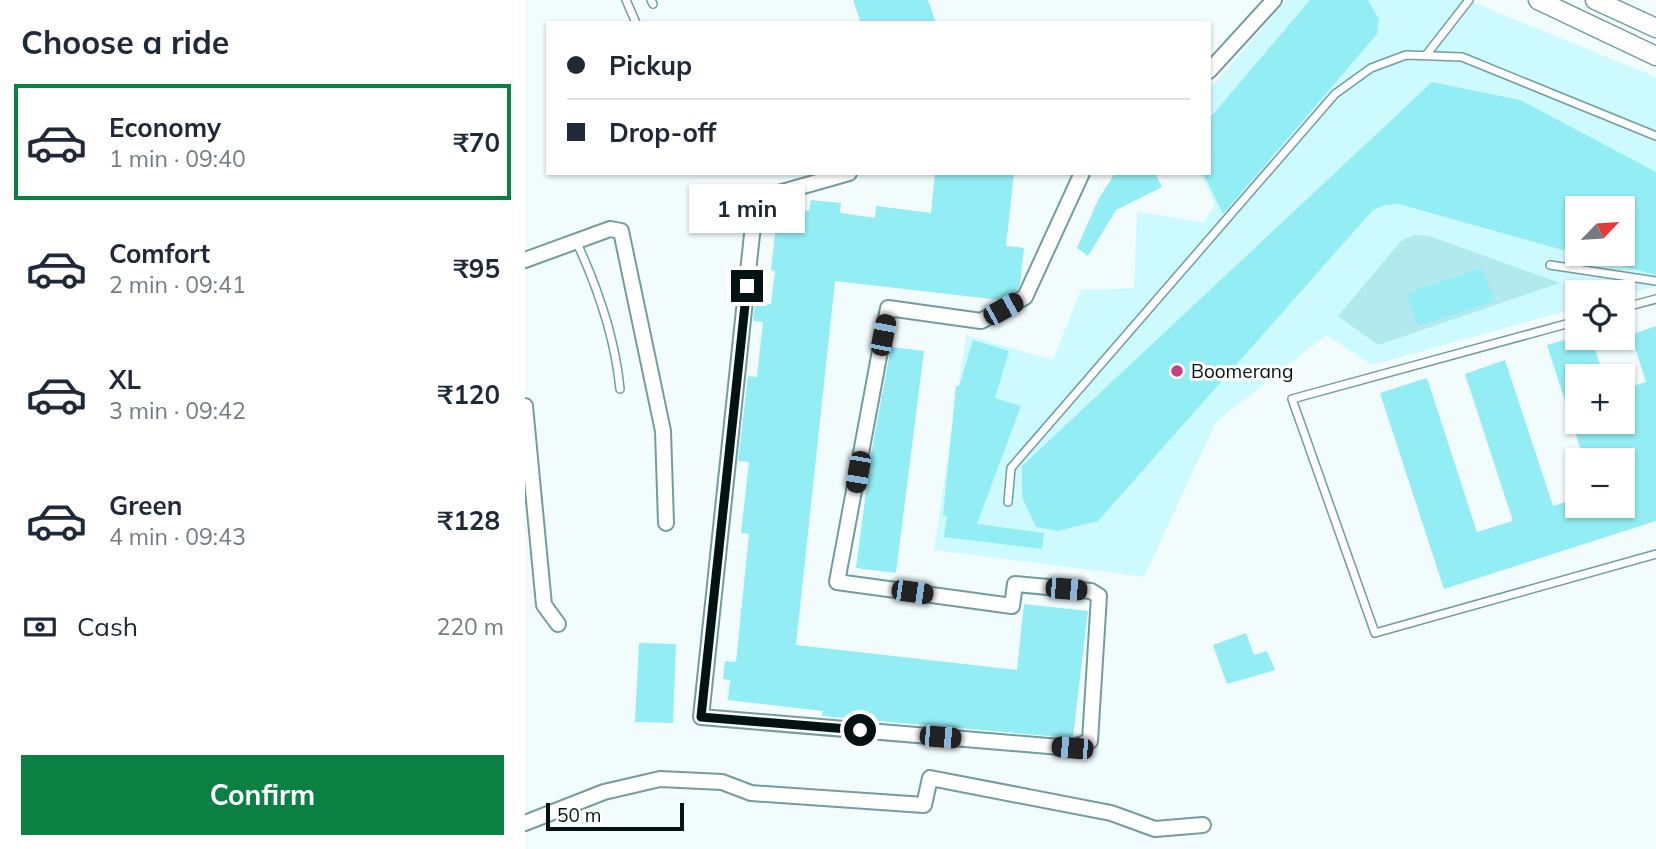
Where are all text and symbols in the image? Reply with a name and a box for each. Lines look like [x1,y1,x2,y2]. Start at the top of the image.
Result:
text: Choose a ride [21,22,229,62]
text: Pickup [609,49,692,82]
icon: car [25,111,88,174]
text: Economy [109,111,221,144]
text: Drop-off [609,116,716,149]
text: ₹70 [453,126,500,159]
text: 1 min · 09:40 [109,144,246,173]
callout: 1 min [689,184,805,233]
text: 1 min [717,194,777,223]
north arrow [1565,196,1635,266]
map controls [1565,196,1635,518]
icon: car [25,237,88,300]
text: Comfort [109,237,210,270]
text: ₹95 [453,252,500,285]
text: 2 min · 09:41 [109,270,246,299]
route end [731,270,763,302]
button: locate [1565,280,1635,350]
car [980,290,1027,328]
car [869,312,898,358]
place label: Boomerang [1191,359,1293,383]
icon: car [25,363,88,426]
text: XL [109,363,141,396]
marker: Boomerang [1169,363,1185,379]
button: + [1565,364,1635,434]
text: ₹120 [438,378,500,411]
text: 3 min · 09:42 [109,396,246,425]
button: − [1565,448,1635,518]
car [845,449,872,495]
icon: car [25,489,88,552]
text: Green [109,489,182,522]
text: ₹128 [438,504,500,537]
text: 4 min · 09:43 [109,522,246,551]
car [1045,577,1088,601]
car [890,579,935,605]
icon: cash [21,608,59,646]
text: Cash [77,610,138,643]
text: 220 m [436,612,504,641]
route start [844,714,876,746]
car [919,725,962,749]
car [1051,736,1094,760]
button: Confirm [21,755,504,835]
scale bar [546,800,684,832]
text: 50 m [557,803,601,827]

